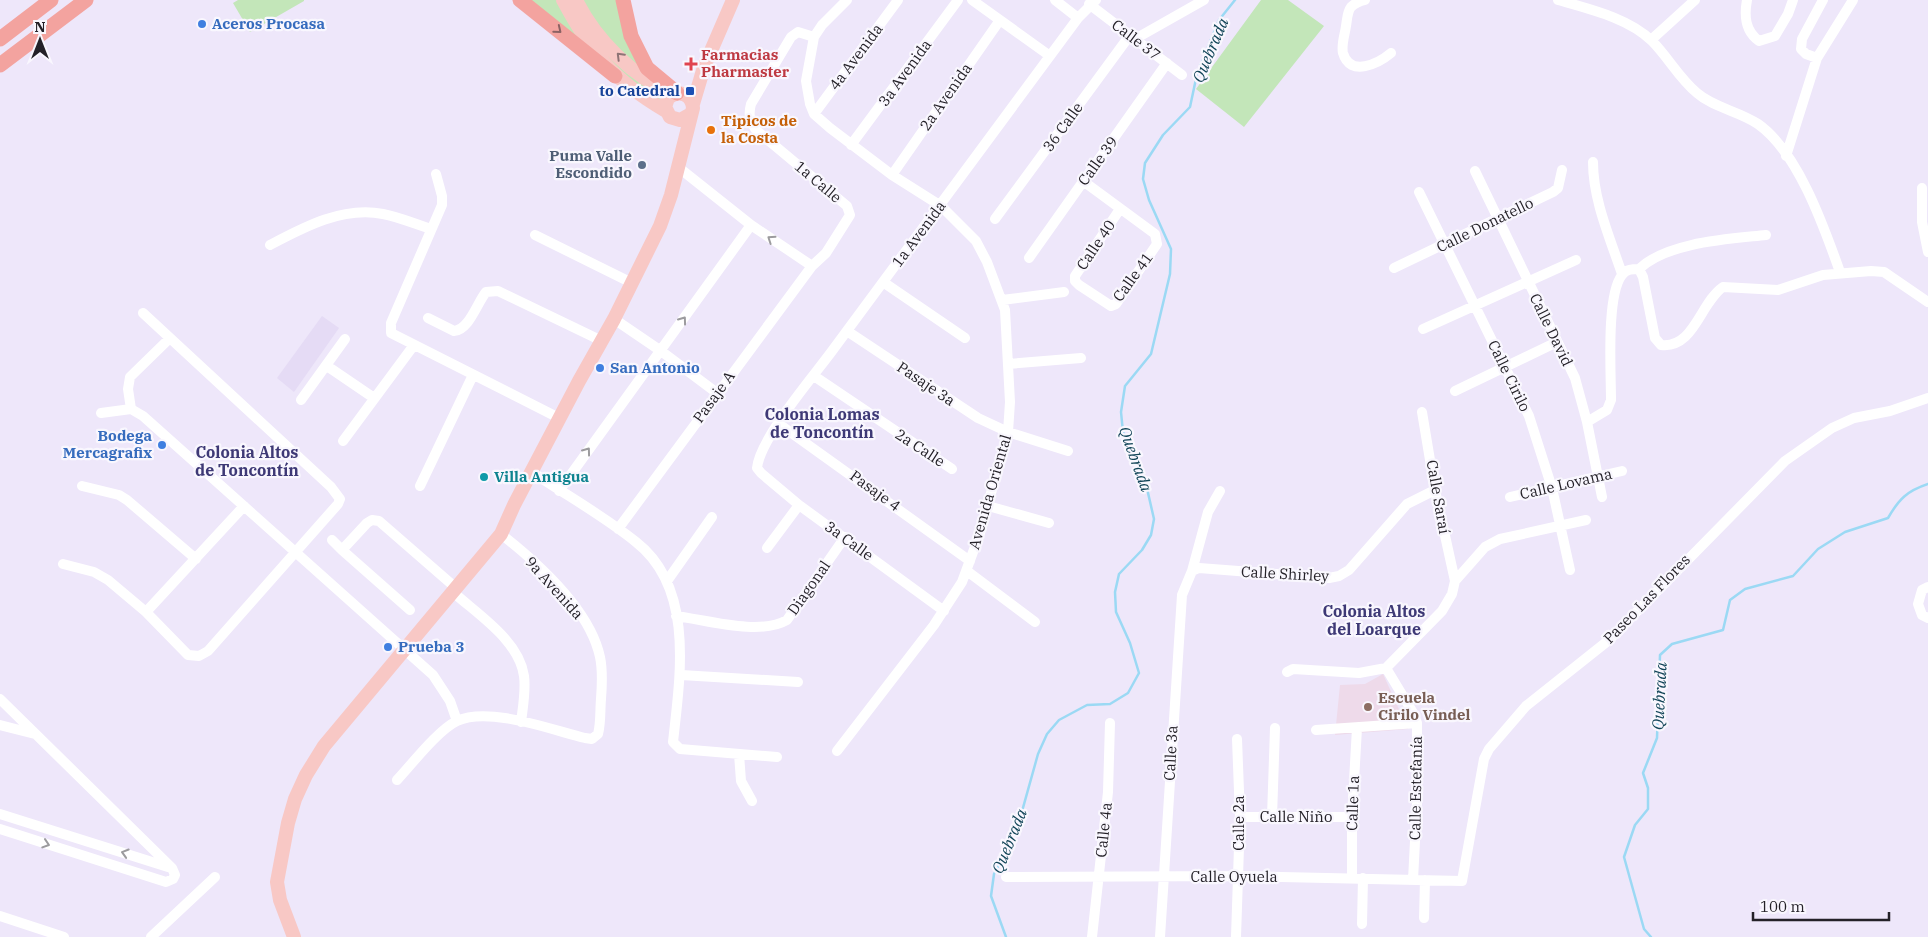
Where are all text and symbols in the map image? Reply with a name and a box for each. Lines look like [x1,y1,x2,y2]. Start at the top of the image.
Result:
place label: Aceros Procasa [212,14,325,33]
north arrow [15,15,65,65]
street label: Calle 37 [1108,15,1164,64]
water label: Quebrada [1188,15,1233,85]
text: N [34,18,46,36]
marker: Aceros Procasa [196,18,208,30]
street label: 4a Avenida [825,20,887,94]
one-way arrow [552,25,561,33]
street label: 3a Avenida [874,36,935,110]
place label: Farmacias Pharmaster [701,45,790,81]
one-way arrow [617,53,626,62]
marker: Farmacias Pharmaster [685,58,697,70]
street label: 2a Avenida [915,59,976,134]
place label: to Catedral [599,81,680,100]
marker: to Catedral [684,85,696,97]
street label: 36 Calle [1038,98,1087,155]
place label: Tipicos de la Costa [721,111,797,147]
marker: Tipicos de la Costa [705,124,717,136]
street label: Calle 39 [1073,132,1122,189]
place label: Puma Valle Escondido [549,146,632,182]
street label: 1a Calle [791,157,846,207]
marker: Puma Valle Escondido [636,159,648,171]
street label: Calle Donatello [1433,193,1536,256]
street label: 1a Avenida [888,197,950,271]
street label: Calle 40 [1072,216,1119,273]
one-way arrow [767,236,777,245]
street label: Calle 41 [1108,248,1157,305]
street label: Calle David [1526,290,1577,369]
one-way arrow [677,316,686,326]
street label: Calle Cirilo [1484,337,1535,415]
street label: Pasaje 3a [894,357,959,410]
place label: San Antonio [610,358,700,377]
marker: San Antonio [594,362,606,374]
street label: Pasaje A [689,367,739,426]
district label: Colonia Lomas de Toncontín [764,404,880,442]
street label: 2a Calle [892,424,949,471]
water label: Quebrada [1115,424,1157,495]
place label: Bodega Mercagrafix [63,426,152,462]
street label: Avenida Oriental [964,432,1015,552]
marker: Bodega Mercagrafix [156,439,168,451]
district label: Colonia Altos de Toncontín [195,442,299,480]
one-way arrow [582,448,590,457]
street label: Calle Saraí [1423,458,1454,536]
street label: Calle Lovama [1518,464,1614,503]
street label: Pasaje 4 [846,466,904,515]
place label: Villa Antigua [494,467,590,486]
marker: Villa Antigua [478,471,490,483]
street label: 3a Calle [821,517,877,565]
street label: Paseo Las Flores [1599,550,1694,647]
street label: 9a Avenida [521,552,588,623]
street label: Diagonal [783,557,834,619]
street label: Calle Shirley [1240,562,1330,585]
district label: Colonia Altos del Loarque [1323,601,1425,639]
place label: Prueba 3 [398,637,464,656]
marker: Prueba 3 [382,641,394,653]
water label: Quebrada [1647,661,1671,730]
place label: Escuela Cirilo Vindel [1378,688,1471,724]
marker: Escuela Cirilo Vindel [1362,701,1374,713]
street label: Calle 3a [1160,725,1181,781]
street label: Calle Estefanía [1405,736,1426,840]
street label: Calle 1a [1342,775,1363,831]
street label: Calle 2a [1229,795,1248,851]
street label: Calle 4a [1091,801,1116,859]
water label: Quebrada [987,805,1031,876]
street label: Calle Niño [1260,807,1332,826]
one-way arrow [42,838,50,848]
one-way arrow [122,849,130,859]
street label: Calle Oyuela [1190,867,1278,886]
scale bar [1753,890,1889,922]
text: 100 m [1760,897,1805,916]

